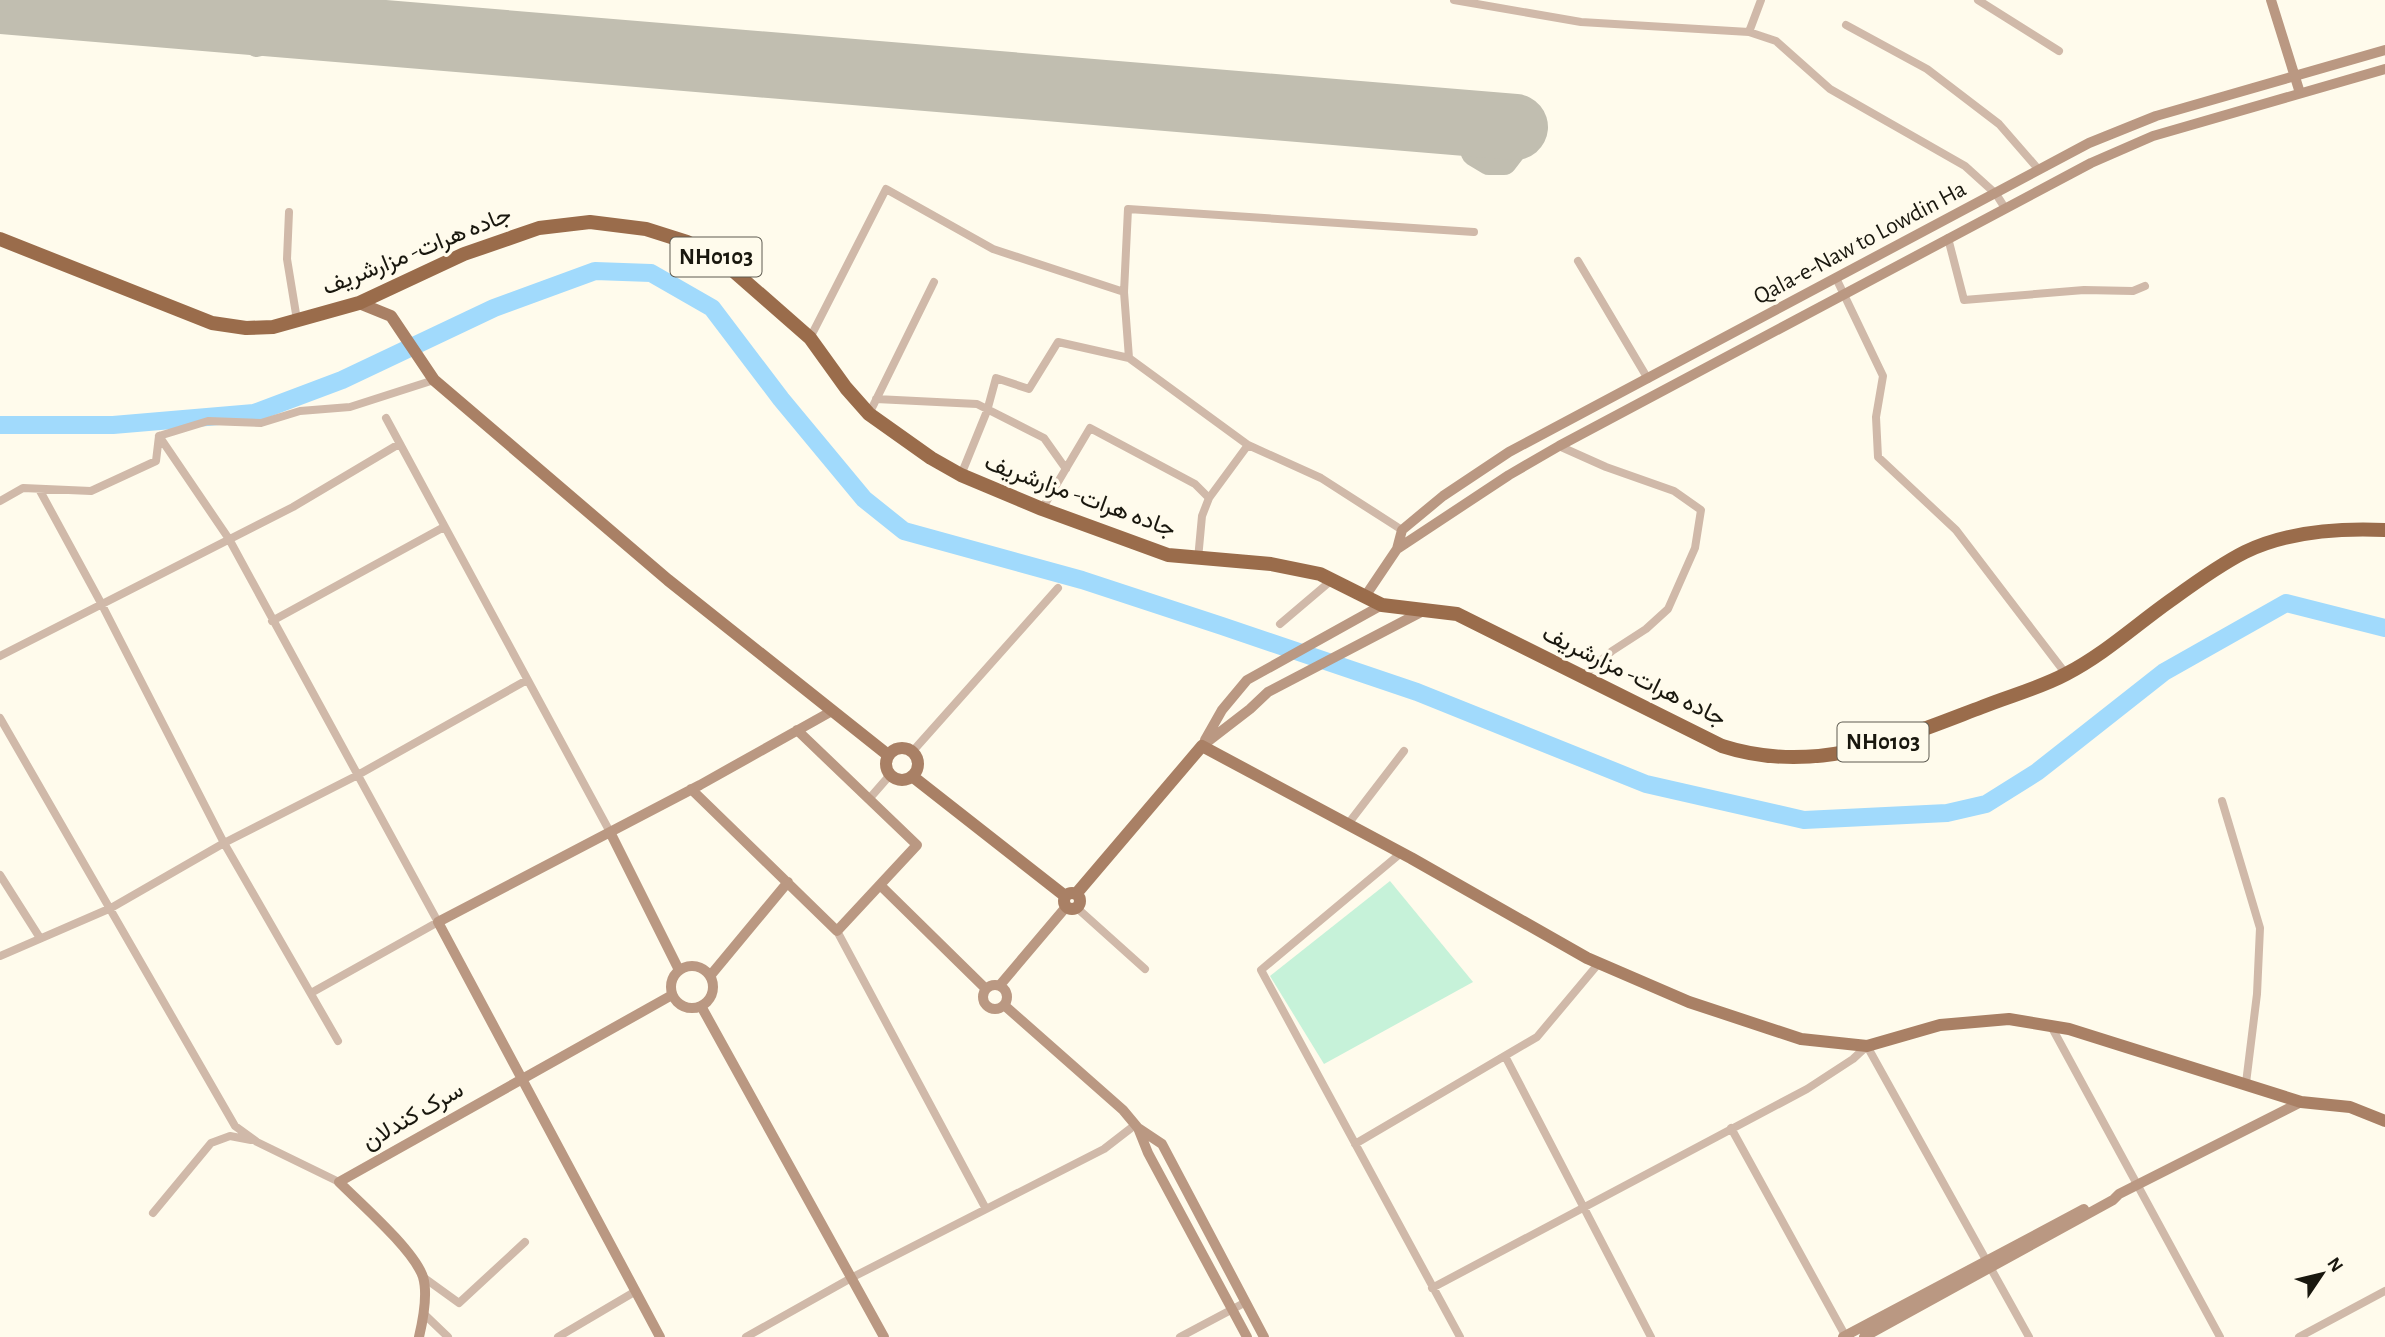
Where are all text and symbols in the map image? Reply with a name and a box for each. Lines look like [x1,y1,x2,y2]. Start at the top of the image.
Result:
street label: Qala-e-Naw to Lowdin Ha [1750,177,1970,309]
street label: جاده هرات- مزارشریف [319,202,516,302]
road number: NH0103 [670,238,762,276]
street label: جاده هرات- مزارشریف [981,450,1179,544]
street label: جاده هرات- مزارشریف [1537,621,1730,733]
road number: NH0103 [1838,722,1928,762]
street label: سرک کندلان [358,1078,469,1156]
north arrow [2287,1239,2357,1309]
text: N [2323,1254,2346,1276]

